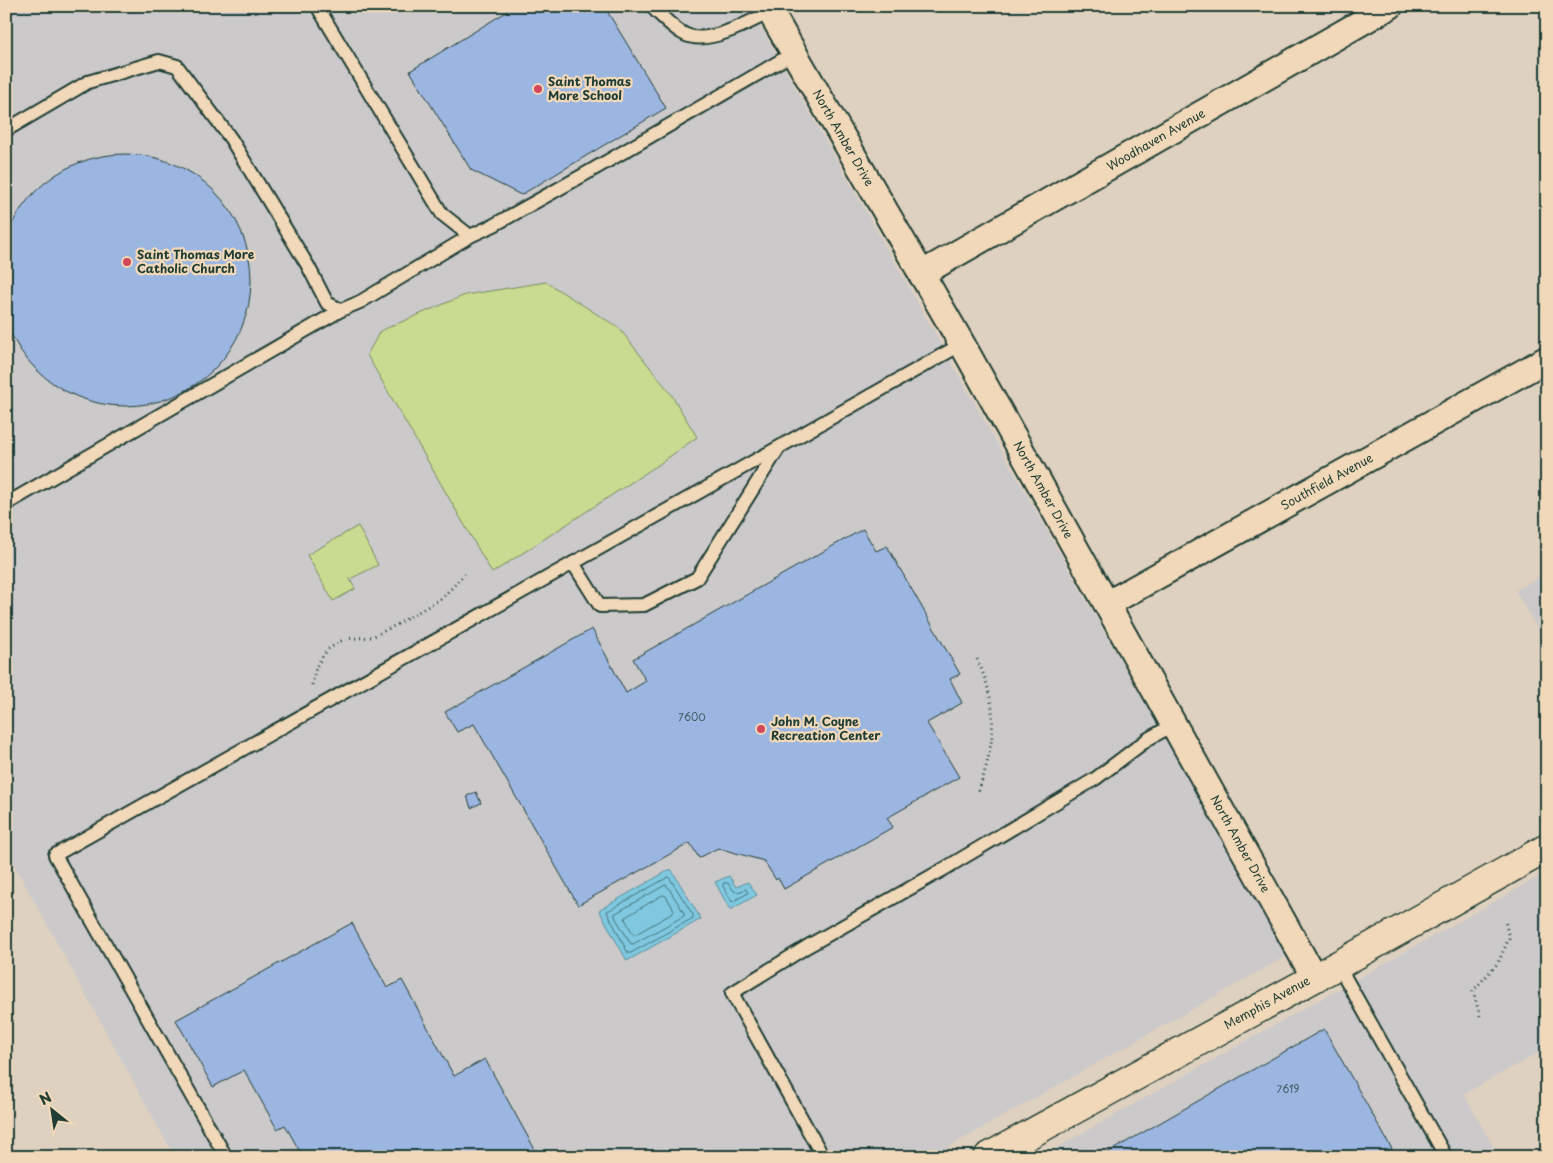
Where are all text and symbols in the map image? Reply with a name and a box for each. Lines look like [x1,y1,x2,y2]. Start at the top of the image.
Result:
place label: Saint Thomas More School [548,72,631,104]
marker: Saint Thomas More School [532,83,544,95]
street label: North Amber Drive [809,86,879,189]
street label: Woodhaven Avenue [1103,103,1208,175]
place label: Saint Thomas More Catholic Church [137,245,255,277]
marker: Saint Thomas More Catholic Church [121,256,133,268]
street label: North Amber Drive [1010,437,1078,542]
street label: Southfield Avenue [1277,448,1376,514]
house number: 7600 [678,709,706,724]
place label: John M. Coyne Recreation Center [771,712,881,744]
marker: John M. Coyne Recreation Center [755,723,767,735]
street label: North Amber Drive [1207,791,1275,896]
street label: Memphis Avenue [1220,971,1313,1033]
house number: 7619 [1277,1081,1300,1096]
north arrow [28,1086,78,1136]
text: N [35,1086,55,1110]

